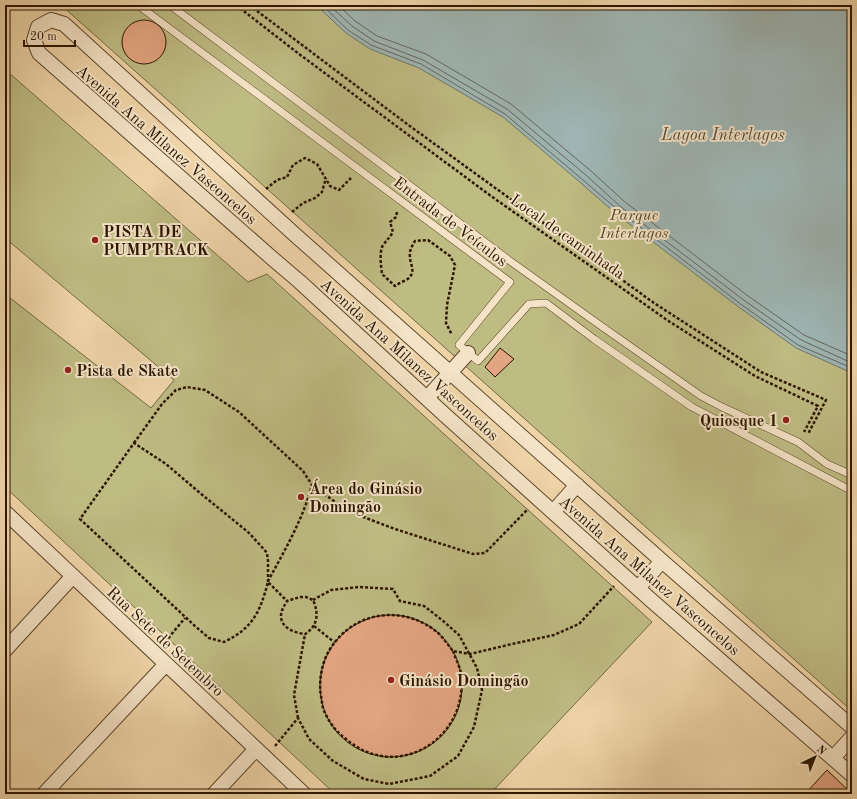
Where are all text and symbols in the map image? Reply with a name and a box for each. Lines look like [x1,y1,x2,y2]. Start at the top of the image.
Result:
scale bar [24,22,75,48]
text: 20 m [30,31,57,43]
street label: Avenida Ana Milanez Vasconcelos [72,63,259,228]
water label: Lagoa Interlagos [660,127,785,144]
street label: Entrada de Veículos [390,175,510,271]
street label: Local de caminhada [507,192,627,283]
park label: Parque Interlagos [598,208,669,242]
place label: PISTA DE PUMPTRACK [103,225,209,259]
marker: PISTA DE PUMPTRACK [90,235,100,245]
street label: Avenida Ana Milanez Vasconcelos [316,276,501,445]
place label: Pista de Skate [76,364,178,380]
marker: Pista de Skate [63,365,73,375]
place label: Quiosque 1 [700,414,778,430]
marker: Quiosque 1 [781,415,791,425]
place label: Área do Ginásio Domingão [309,478,422,516]
marker: Área do Ginásio Domingão [296,492,306,502]
street label: Avenida Ana Milanez Vasconcelos [555,494,742,659]
street label: Rua Sete de Setembro [103,584,226,701]
place label: Ginásio Domingão [399,674,529,690]
marker: Ginásio Domingão [386,675,396,685]
north arrow [795,737,835,777]
text: N [814,744,828,758]

